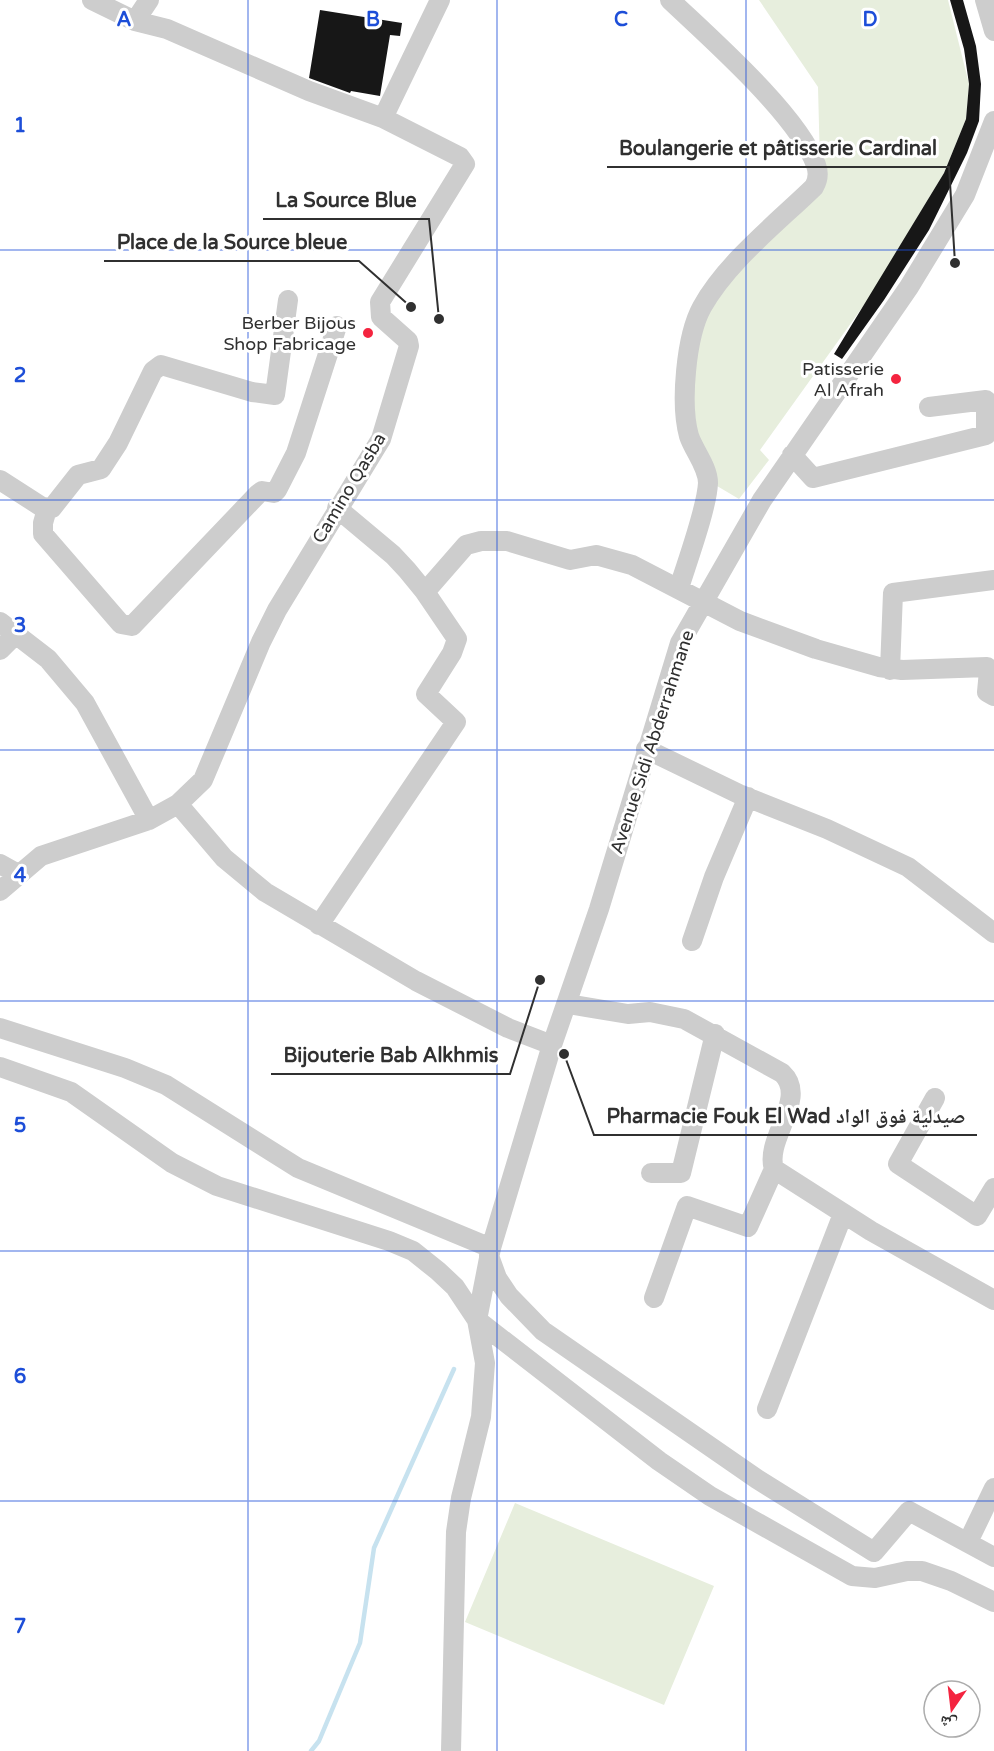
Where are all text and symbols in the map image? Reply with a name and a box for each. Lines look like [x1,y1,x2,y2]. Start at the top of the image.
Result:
text: A [117,8,132,32]
text: B [366,8,380,32]
text: C [614,8,628,32]
text: D [862,8,878,32]
text: 1 [14,114,26,138]
callout: Boulangerie et pâtisserie Cardinal [607,129,949,167]
text: Boulangerie et pâtisserie Cardinal [619,137,937,161]
callout: La Source Blue [263,181,429,219]
text: La Source Blue [275,189,417,213]
callout: Place de la Source bleue [104,223,359,261]
text: Place de la Source bleue [117,231,347,255]
place label: Berber Bijous Shop Fabricage [223,312,356,355]
marker: Berber Bijous Shop Fabricage [361,326,375,340]
place label: Patisserie Al Afrah [802,358,884,401]
text: 2 [14,364,26,388]
marker: Patisserie Al Afrah [889,372,903,386]
street label: Camino Qasba [307,429,391,547]
text: 3 [14,614,26,638]
street label: Avenue Sidi Abderrahmane [605,627,699,857]
text: 4 [14,864,27,888]
callout: Bijouterie Bab Alkhmis [271,1036,510,1074]
text: Bijouterie Bab Alkhmis [284,1044,499,1068]
callout: Pharmacie Fouk El Wad صيدلية فوق الواد [594,1097,977,1135]
text: Pharmacie Fouk El Wad صيدلية فوق الواد [607,1105,965,1129]
text: 5 [14,1114,26,1138]
text: 6 [14,1365,26,1389]
text: 7 [14,1615,26,1639]
north arrow [922,1679,982,1739]
text: ش [938,1711,959,1734]

